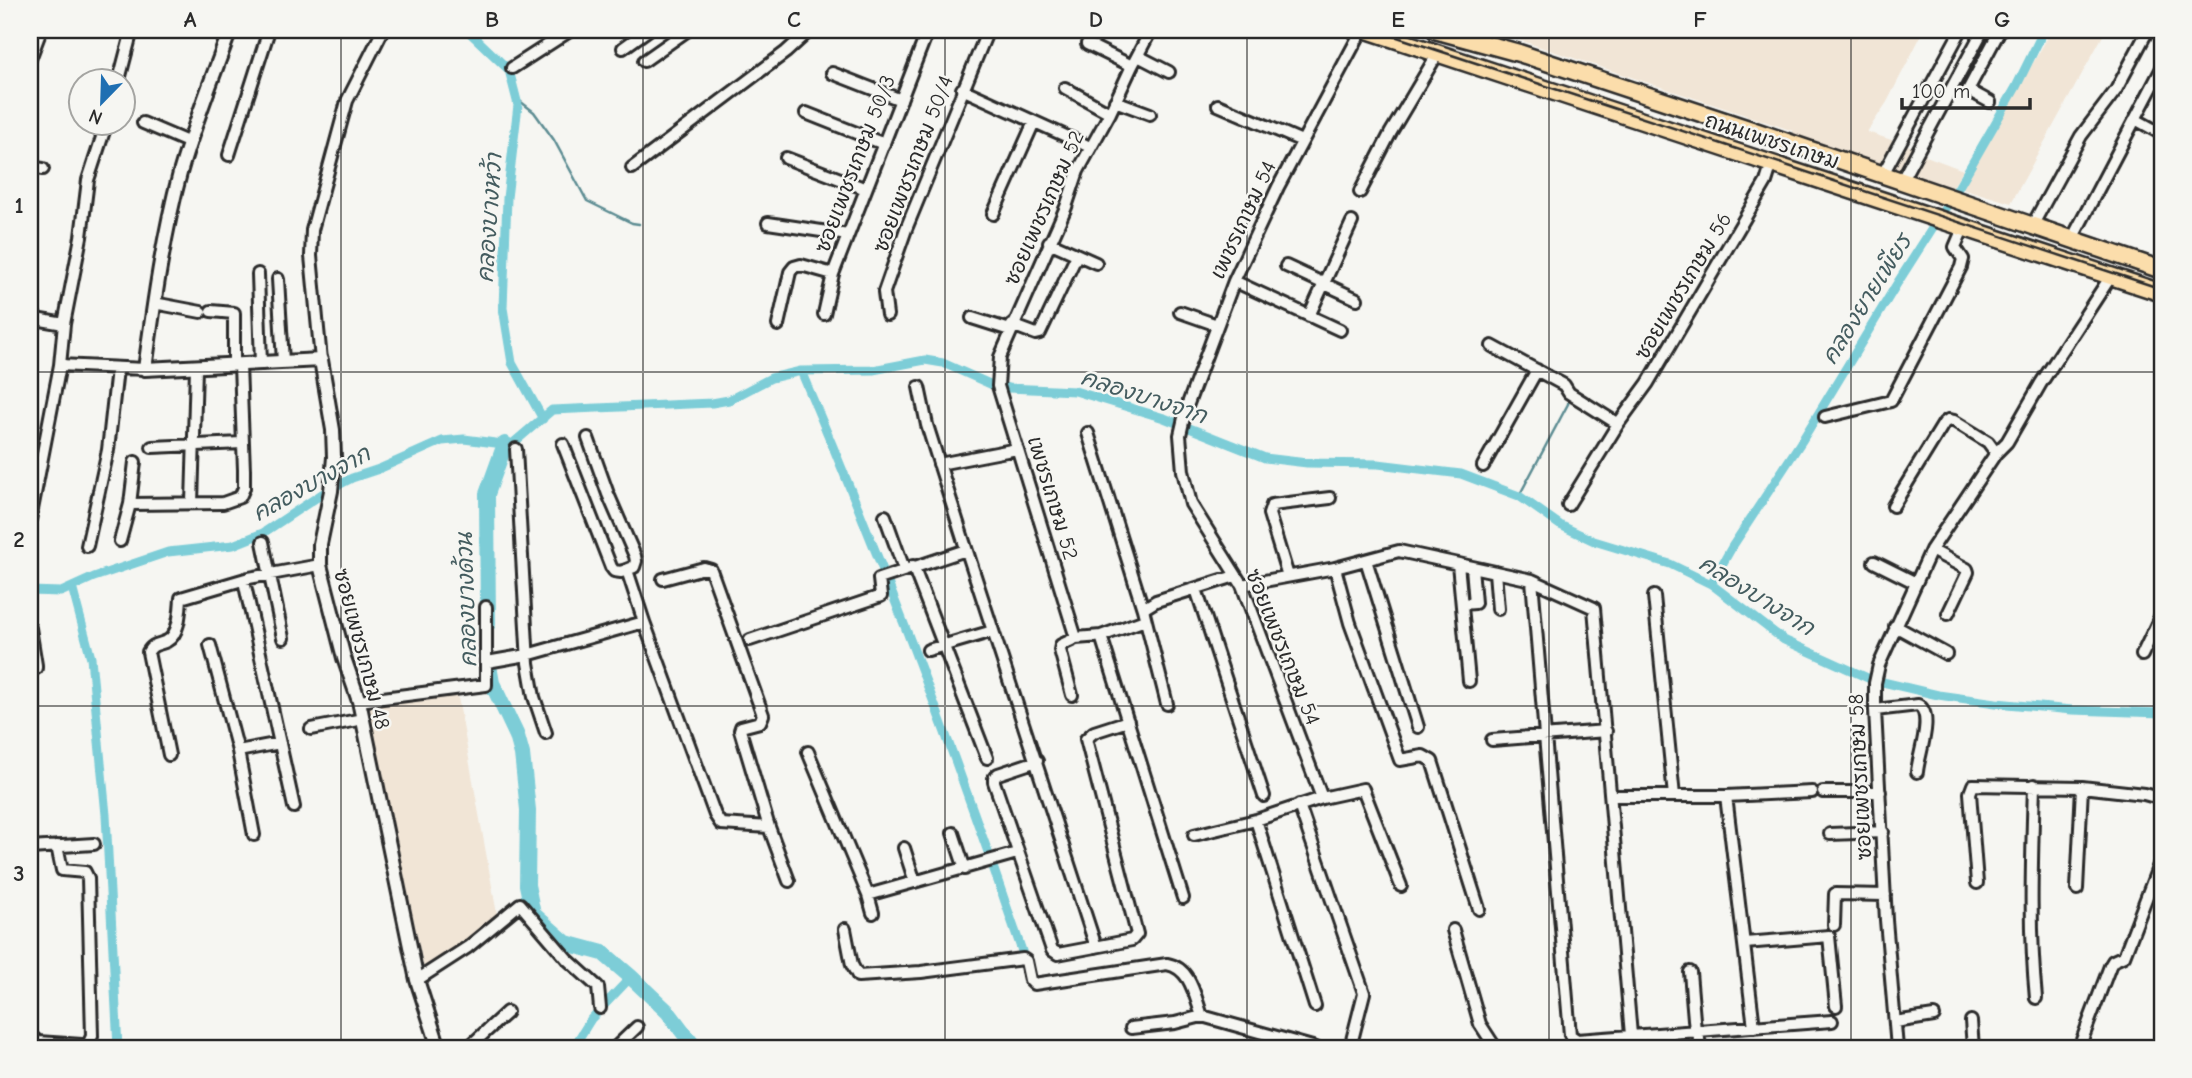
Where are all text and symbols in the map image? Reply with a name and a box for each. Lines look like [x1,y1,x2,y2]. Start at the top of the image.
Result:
text: A [184,6,197,33]
text: B [485,6,499,33]
text: C [787,6,801,33]
text: D [1089,6,1103,33]
text: E [1391,6,1405,33]
text: F [1693,6,1707,33]
text: G [1994,6,2010,33]
north arrow [66,66,136,136]
scale bar [1902,66,2029,110]
street label: ซอยเพชรเกษม 50/3 [810,72,900,256]
street label: ซอยเพชรเกษม 50/4 [868,72,958,256]
text: 100 m [1912,79,1970,103]
text: N [86,104,106,129]
street label: ถนนเพชรเกษม [1702,108,1842,174]
street label: ซอยเพชรเกษม 52 [999,127,1089,289]
water label: คลองบางหว้า [471,150,508,284]
street label: เพชรเกษม 54 [1205,157,1281,283]
text: 1 [14,192,24,219]
street label: ซอยเพชรเกษม 56 [1630,208,1736,364]
water label: คลองยายเพียร [1815,227,1918,369]
water label: คลองบางจาก [1078,364,1211,430]
street label: เพชรเกษม 52 [1023,433,1083,563]
water label: คลองบางจาก [248,439,376,527]
text: 2 [13,526,25,553]
water label: คลองบางด้วน [450,531,482,668]
water label: คลองบางจาก [1694,549,1820,642]
street label: ซอยเพชรเกษม 48 [329,566,395,732]
street label: ซอยเพชรเกษม 54 [1241,566,1325,728]
street label: ซอยเพชรเกษม 58 [1844,693,1876,861]
text: 3 [13,860,25,887]

